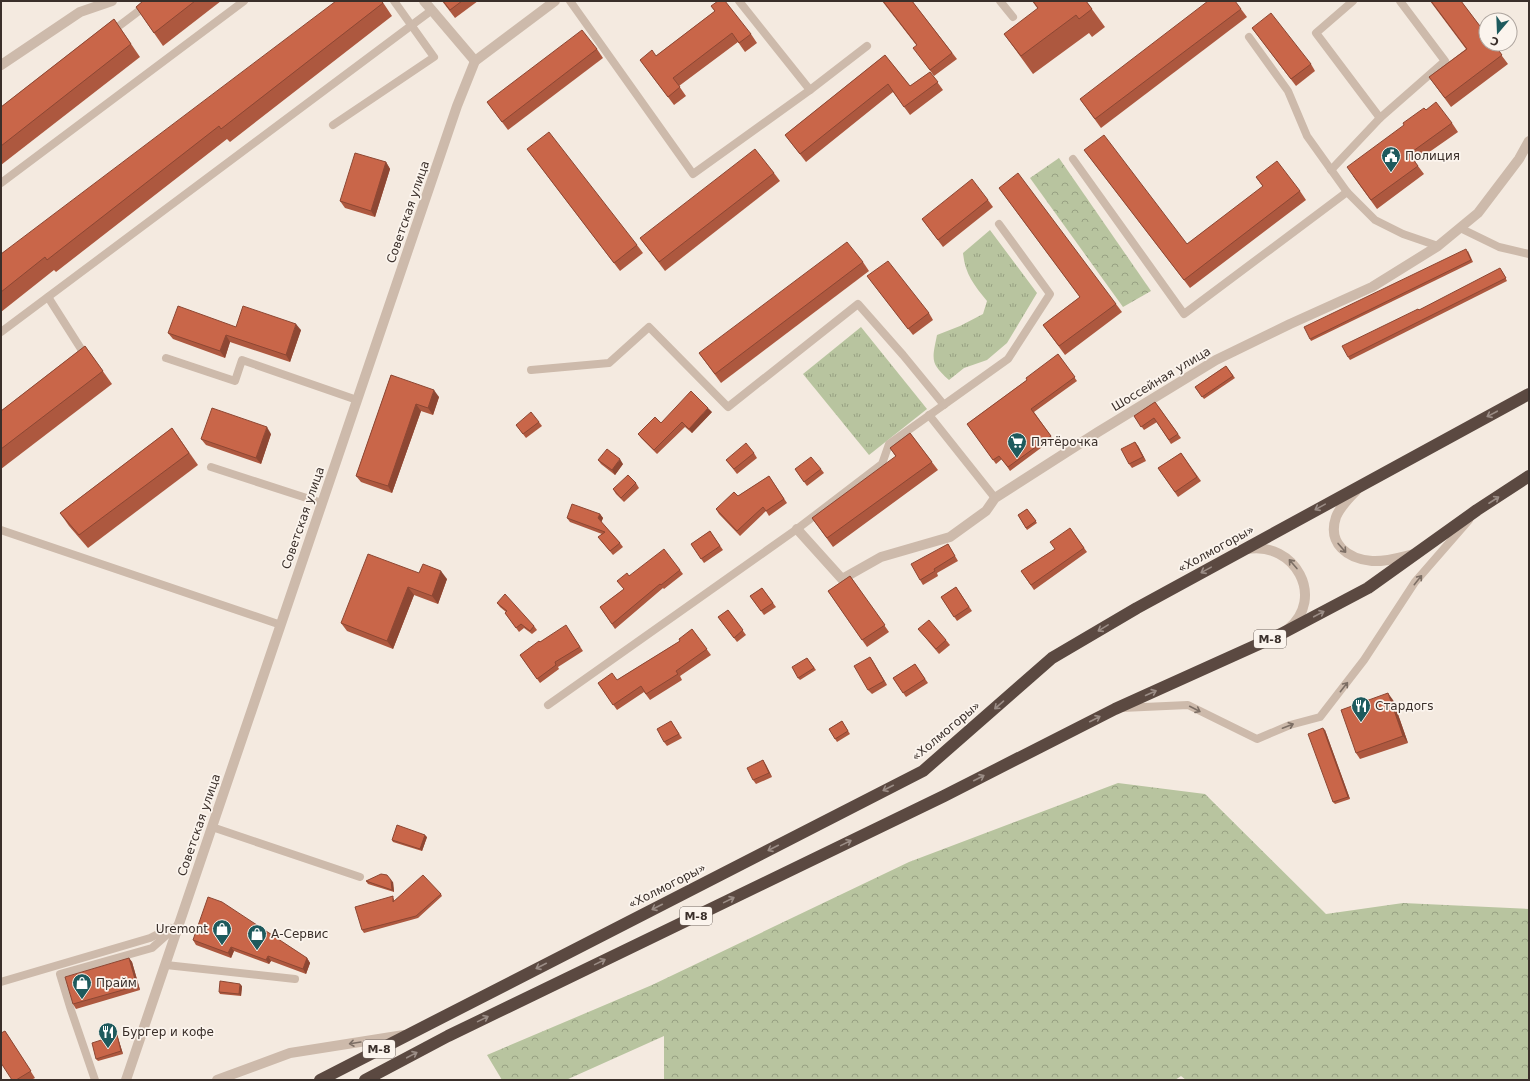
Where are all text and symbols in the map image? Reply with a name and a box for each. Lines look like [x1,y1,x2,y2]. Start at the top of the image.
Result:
north arrow [1478,12,1518,52]
text: С [1489,34,1501,48]
public building icon: Полиция [1380,145,1402,173]
place label: Полиция [1405,149,1460,163]
street label: Советская улица [384,159,432,265]
street label: Шоссейная улица [1109,344,1213,414]
one-way arrow [1486,411,1498,418]
supermarket icon: Пятёрочка [1006,431,1028,459]
place label: Пятёрочка [1031,435,1098,449]
street label: Советская улица [279,465,327,571]
one-way arrow [1488,495,1500,503]
one-way arrow [1314,504,1326,512]
street label: «Холмогоры» [1175,522,1257,576]
one-way arrow [1338,543,1347,553]
one-way arrow [1288,559,1297,569]
one-way arrow [1200,566,1212,574]
one-way arrow [1413,574,1422,585]
one-way arrow [1313,610,1325,617]
one-way arrow [1098,624,1109,632]
road number: М-8 [1254,630,1286,648]
one-way arrow [1339,681,1348,692]
one-way arrow [1144,689,1156,696]
restaurant icon: Стардогs [1350,695,1372,723]
street label: «Холмогоры» [909,698,983,764]
place label: Стардогs [1375,699,1434,713]
one-way arrow [994,700,1004,709]
one-way arrow [1189,705,1201,713]
one-way arrow [1088,715,1100,722]
one-way arrow [1281,722,1293,730]
street label: Советская улица [175,772,223,878]
one-way arrow [973,774,985,781]
one-way arrow [883,785,895,792]
one-way arrow [840,839,852,846]
one-way arrow [767,844,779,852]
street label: «Холмогоры» [626,860,708,912]
one-way arrow [723,896,735,903]
one-way arrow [651,904,663,911]
road number: М-8 [680,907,712,925]
shop icon: Uremont [211,918,233,946]
place label: Uremont [156,922,208,936]
shop icon: А-Сервис [246,923,268,951]
place label: А-Сервис [271,927,328,941]
one-way arrow [593,958,605,965]
one-way arrow [536,963,548,970]
shop icon: Прайм [71,972,93,1000]
place label: Прайм [96,976,137,990]
one-way arrow [476,1015,488,1022]
restaurant icon: Бургер и кофе [97,1021,119,1049]
place label: Бургер и кофе [122,1025,214,1039]
one-way arrow [349,1039,362,1047]
road number: М-8 [363,1040,395,1058]
one-way arrow [406,1051,418,1058]

